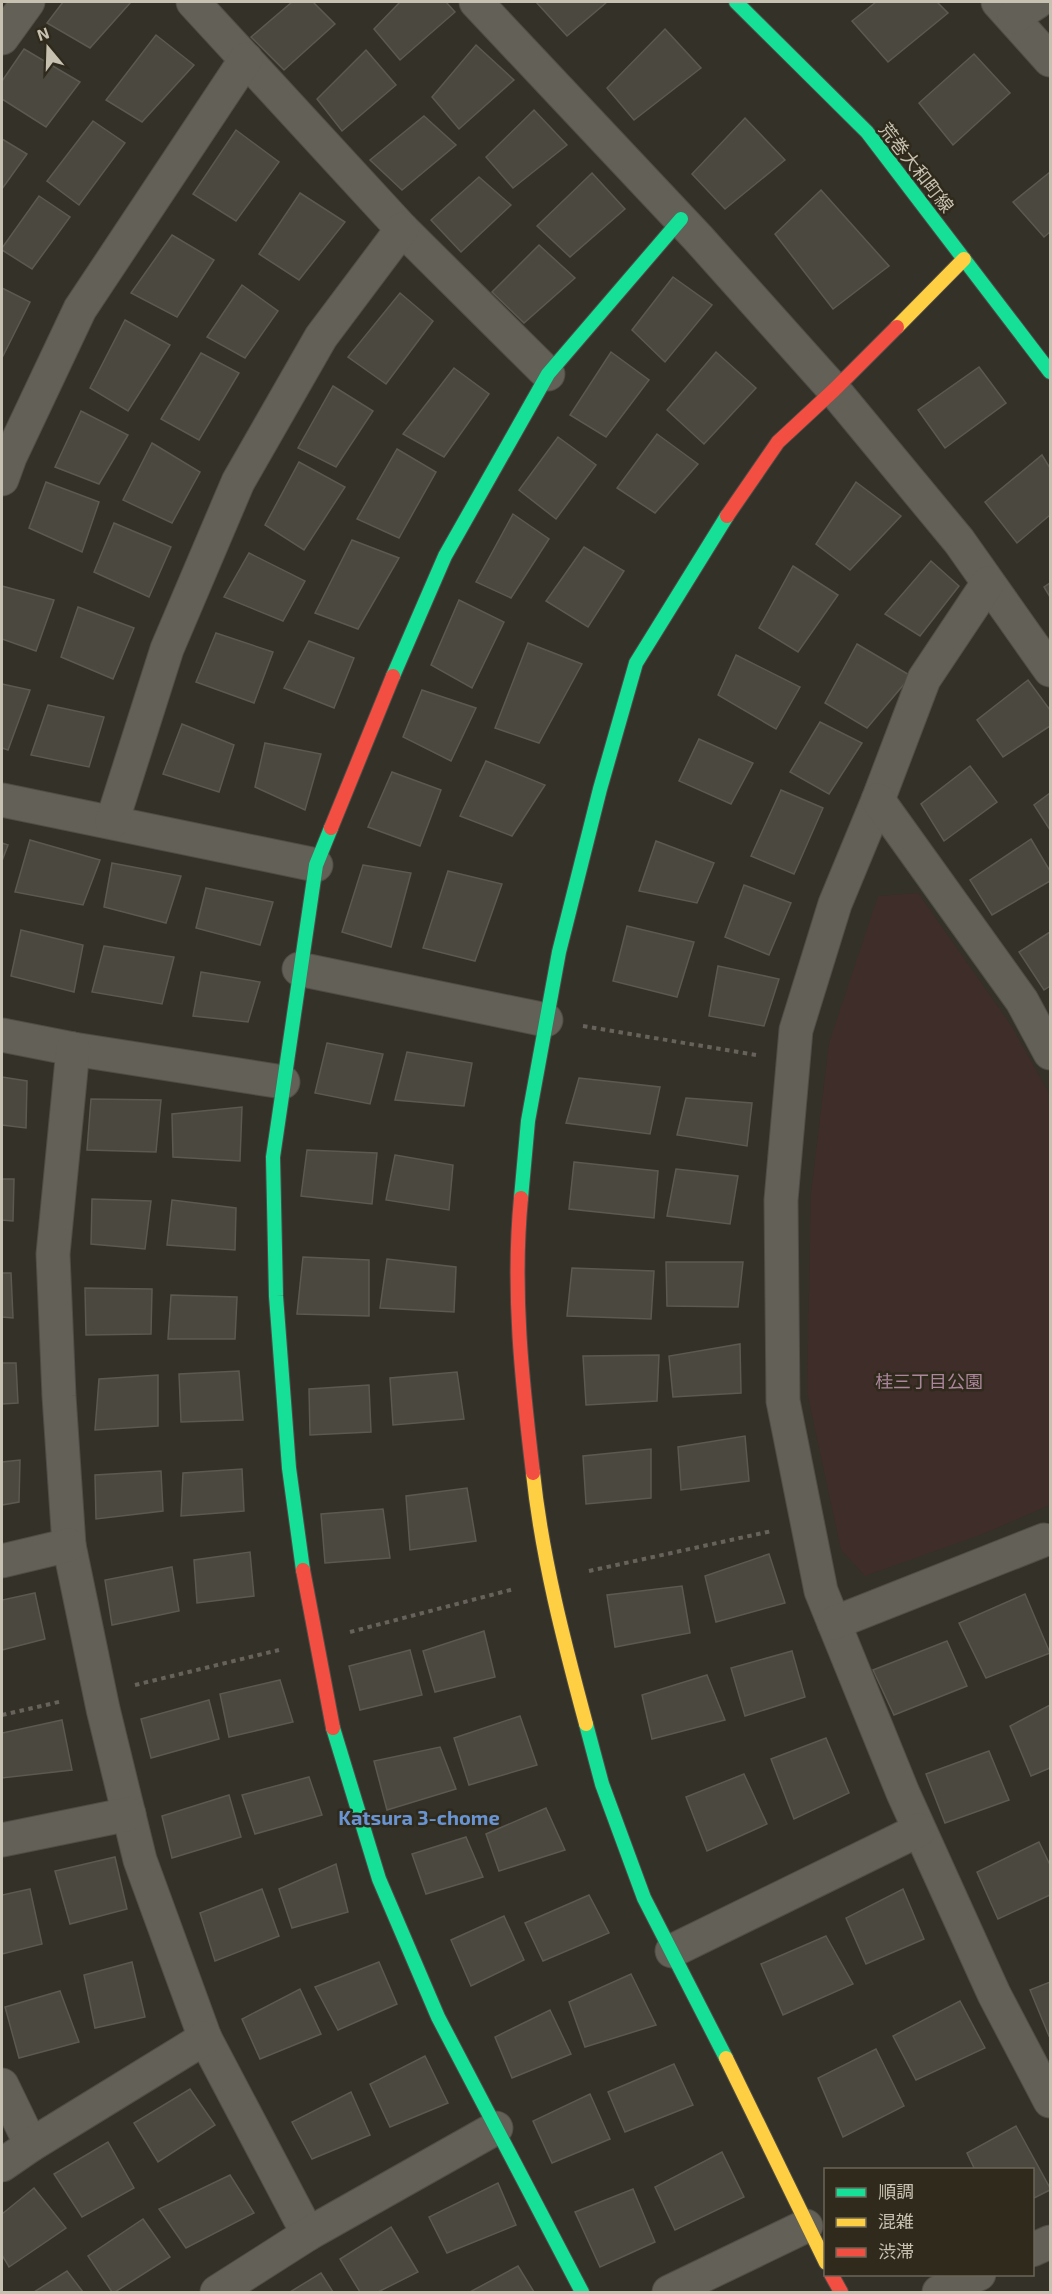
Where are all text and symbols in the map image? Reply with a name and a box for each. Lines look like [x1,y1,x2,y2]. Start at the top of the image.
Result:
north arrow [18,18,78,78]
text: N [34,22,52,44]
street label: 荒巻大和町線 [875,118,959,217]
park label: 桂三丁目公園 [875,1370,983,1392]
district label: Katsura 3-chome [338,1805,500,1829]
legend [824,2168,1034,2276]
text: 順調 [878,2180,914,2202]
text: 混雑 [878,2210,914,2232]
text: 渋滞 [878,2240,914,2262]

